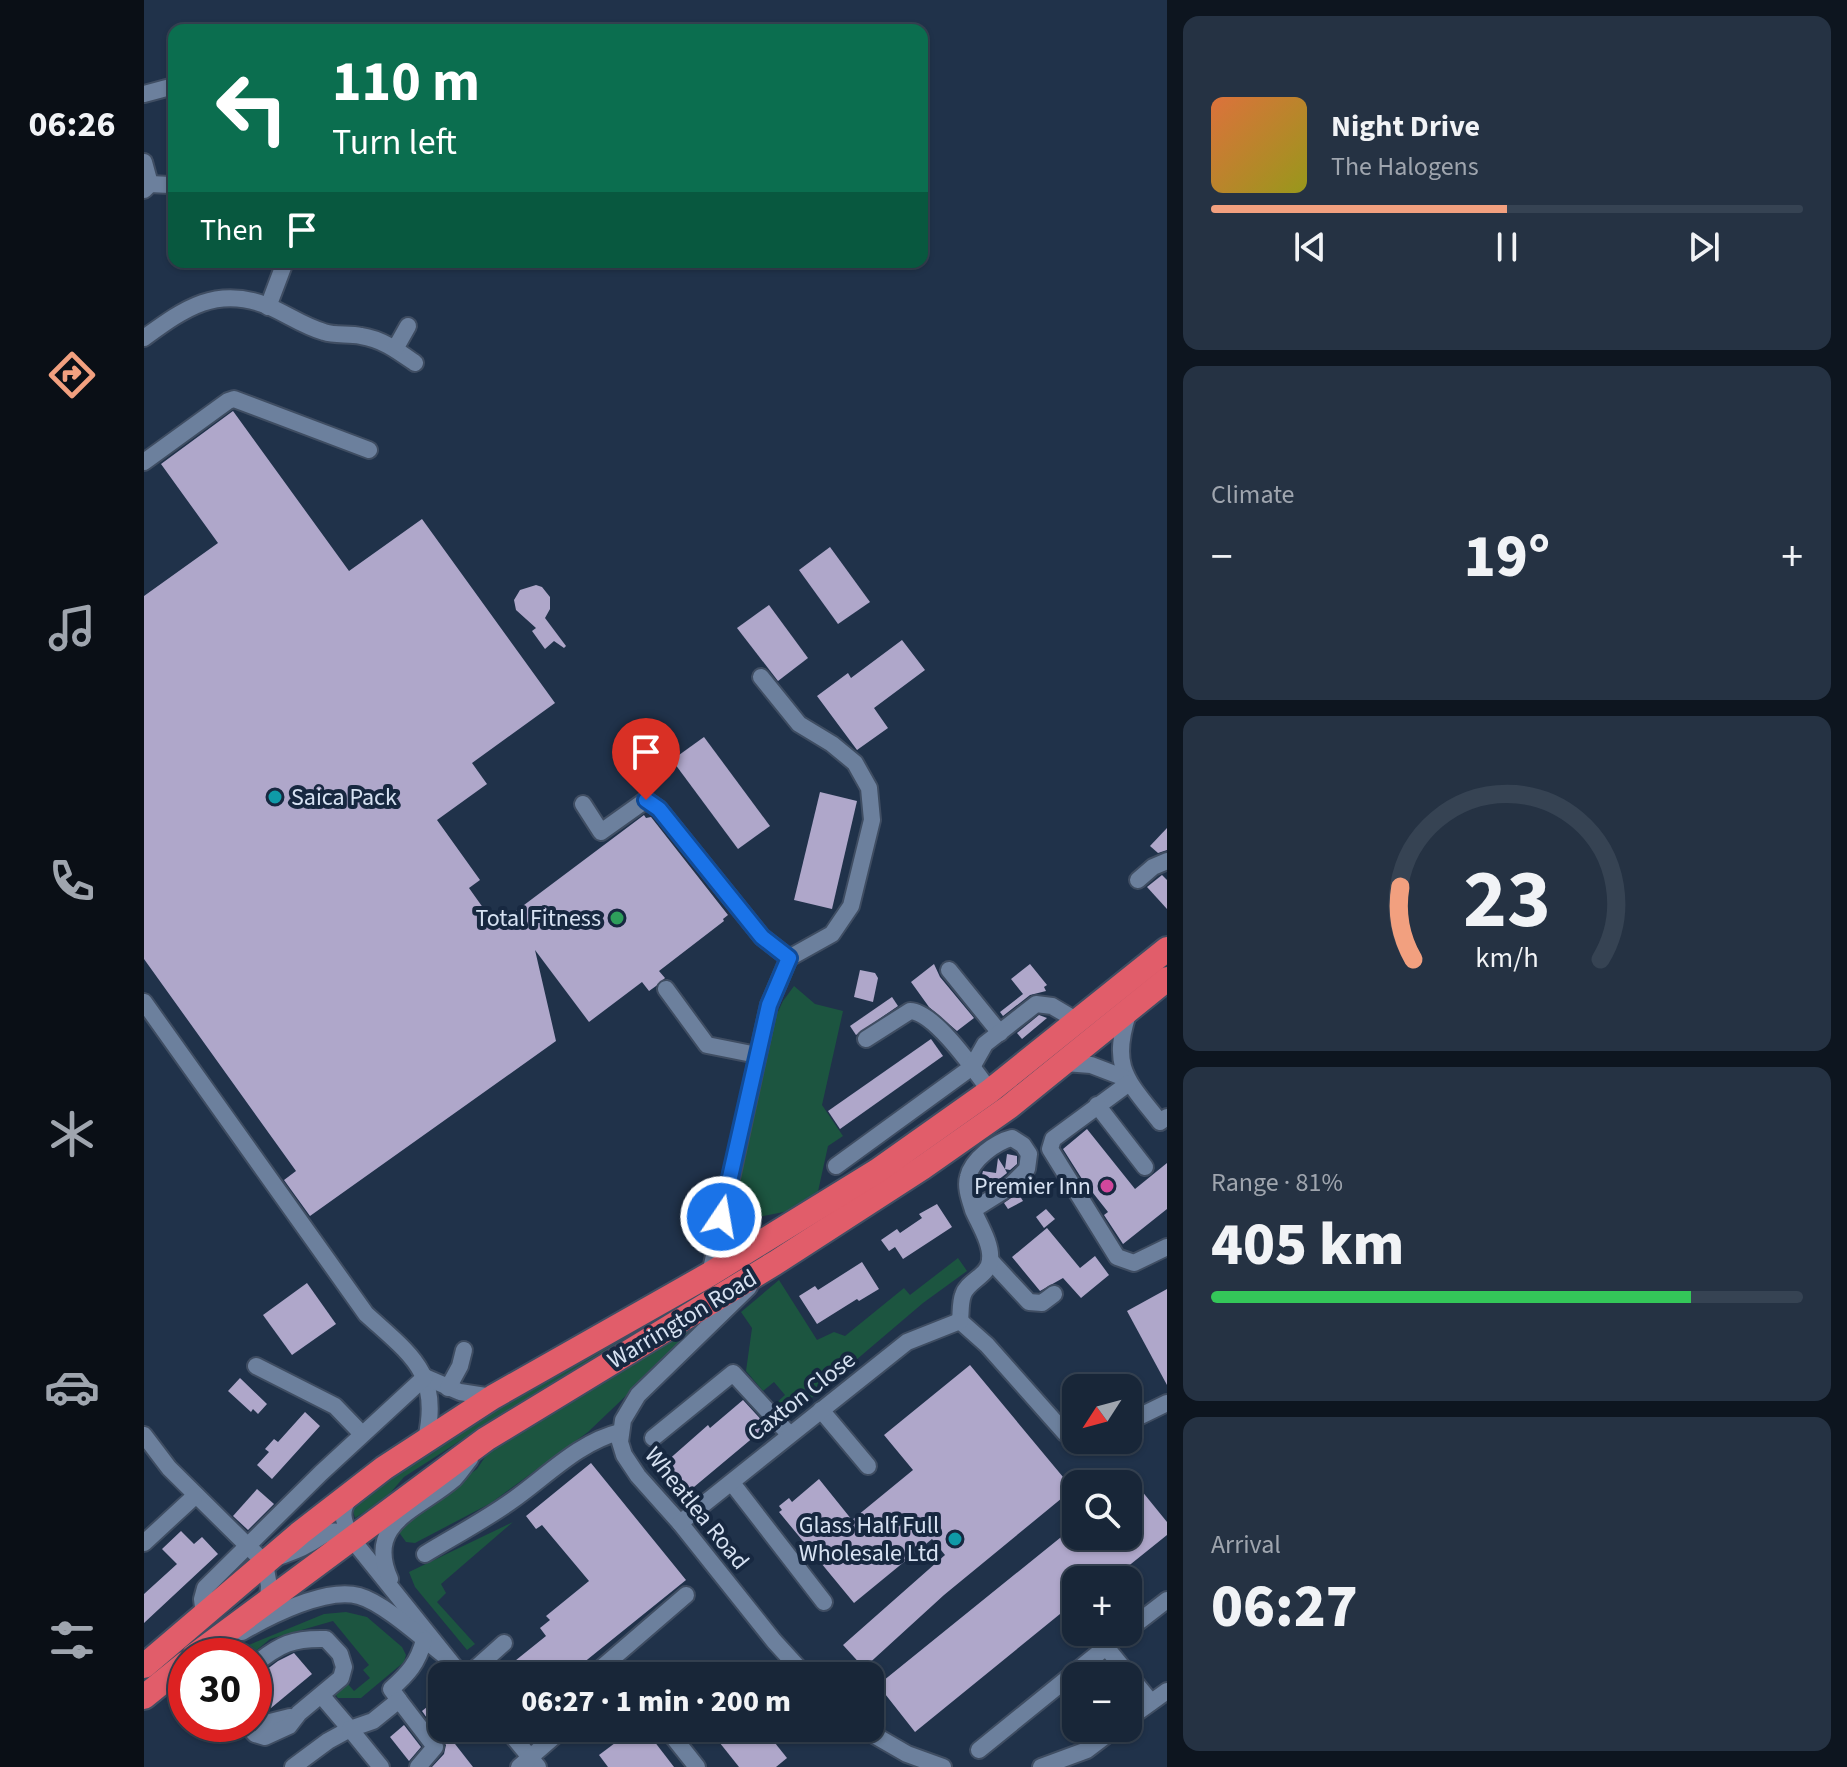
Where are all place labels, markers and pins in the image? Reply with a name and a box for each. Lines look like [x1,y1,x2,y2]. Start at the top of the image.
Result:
pin [612,718,680,800]
place label: Saica Pack [291,780,397,815]
marker: Saica Pack [266,788,284,806]
place label: Total Fitness [475,901,601,936]
marker: Total Fitness [608,909,626,927]
place label: Premier Inn [974,1169,1091,1204]
marker: Premier Inn [1098,1177,1116,1195]
place label: Glass Half Full Wholesale Ltd [799,1508,939,1571]
marker: Glass Half Full Wholesale Ltd [946,1530,964,1548]

